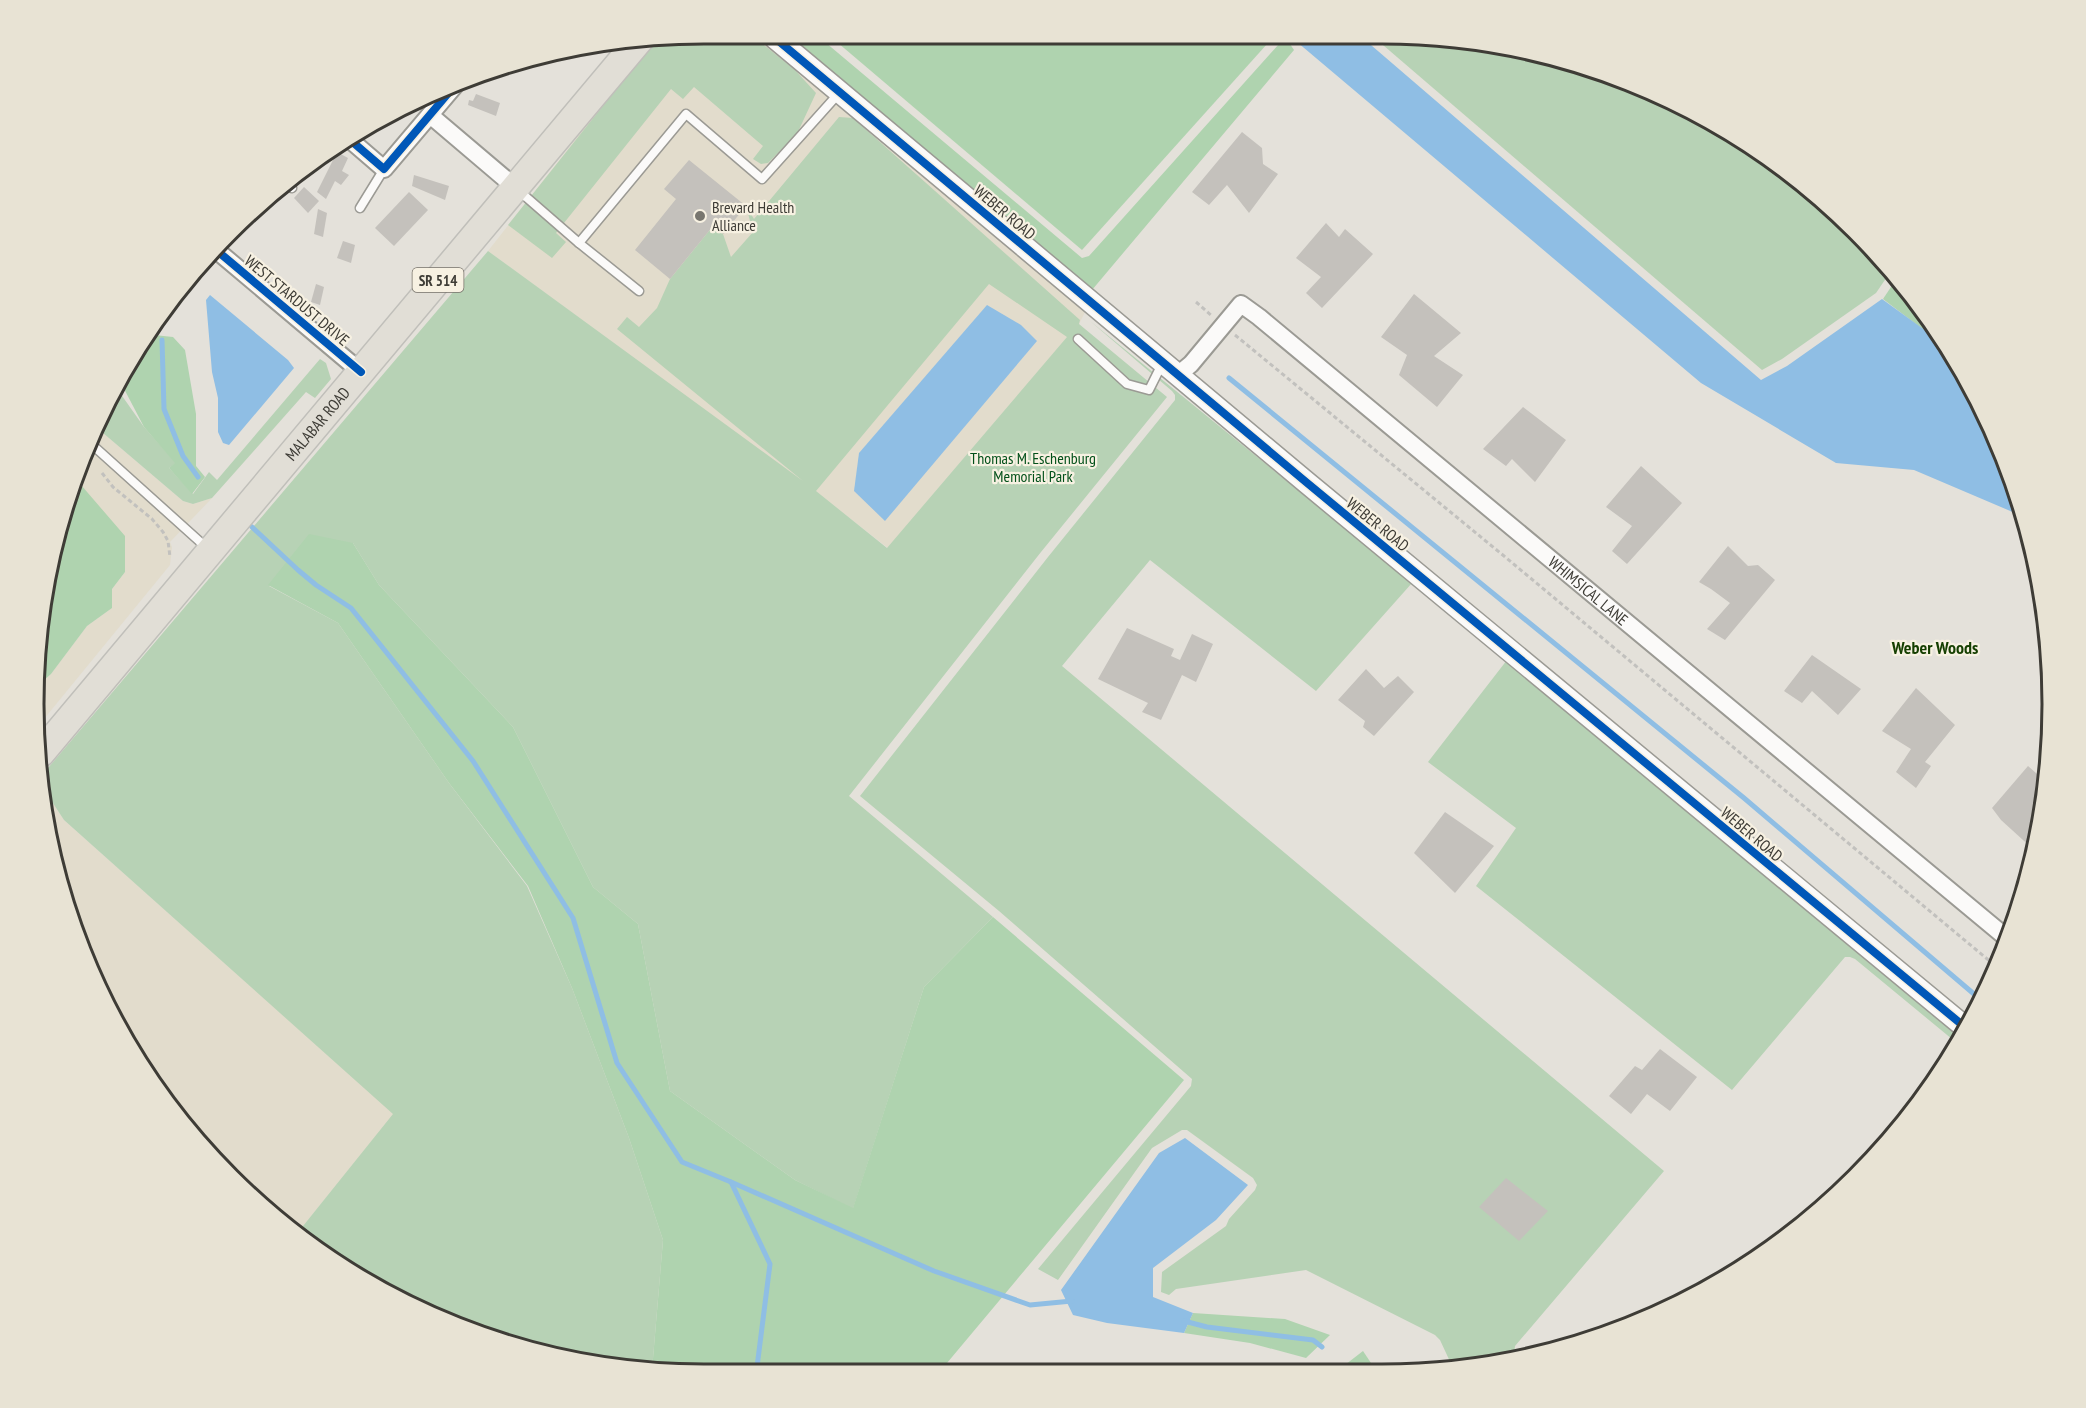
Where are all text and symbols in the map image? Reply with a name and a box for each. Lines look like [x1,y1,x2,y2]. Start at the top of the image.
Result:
street label: WEBER ROAD [970,180,1040,244]
place label: Brevard Health Alliance [712,197,794,235]
marker: Brevard Health Alliance [693,209,707,223]
street label: WEST STARDUST DRIVE [241,250,354,350]
road number: SR 514 [412,268,464,292]
street label: MALABAR ROAD [281,383,354,464]
park label: Thomas M. Eschenburg Memorial Park [970,448,1096,486]
street label: WEBER ROAD [1343,493,1413,555]
street label: WHIMSICAL LANE [1544,552,1632,629]
district label: Weber Woods [1891,636,1978,659]
street label: WEBER ROAD [1717,802,1787,866]

